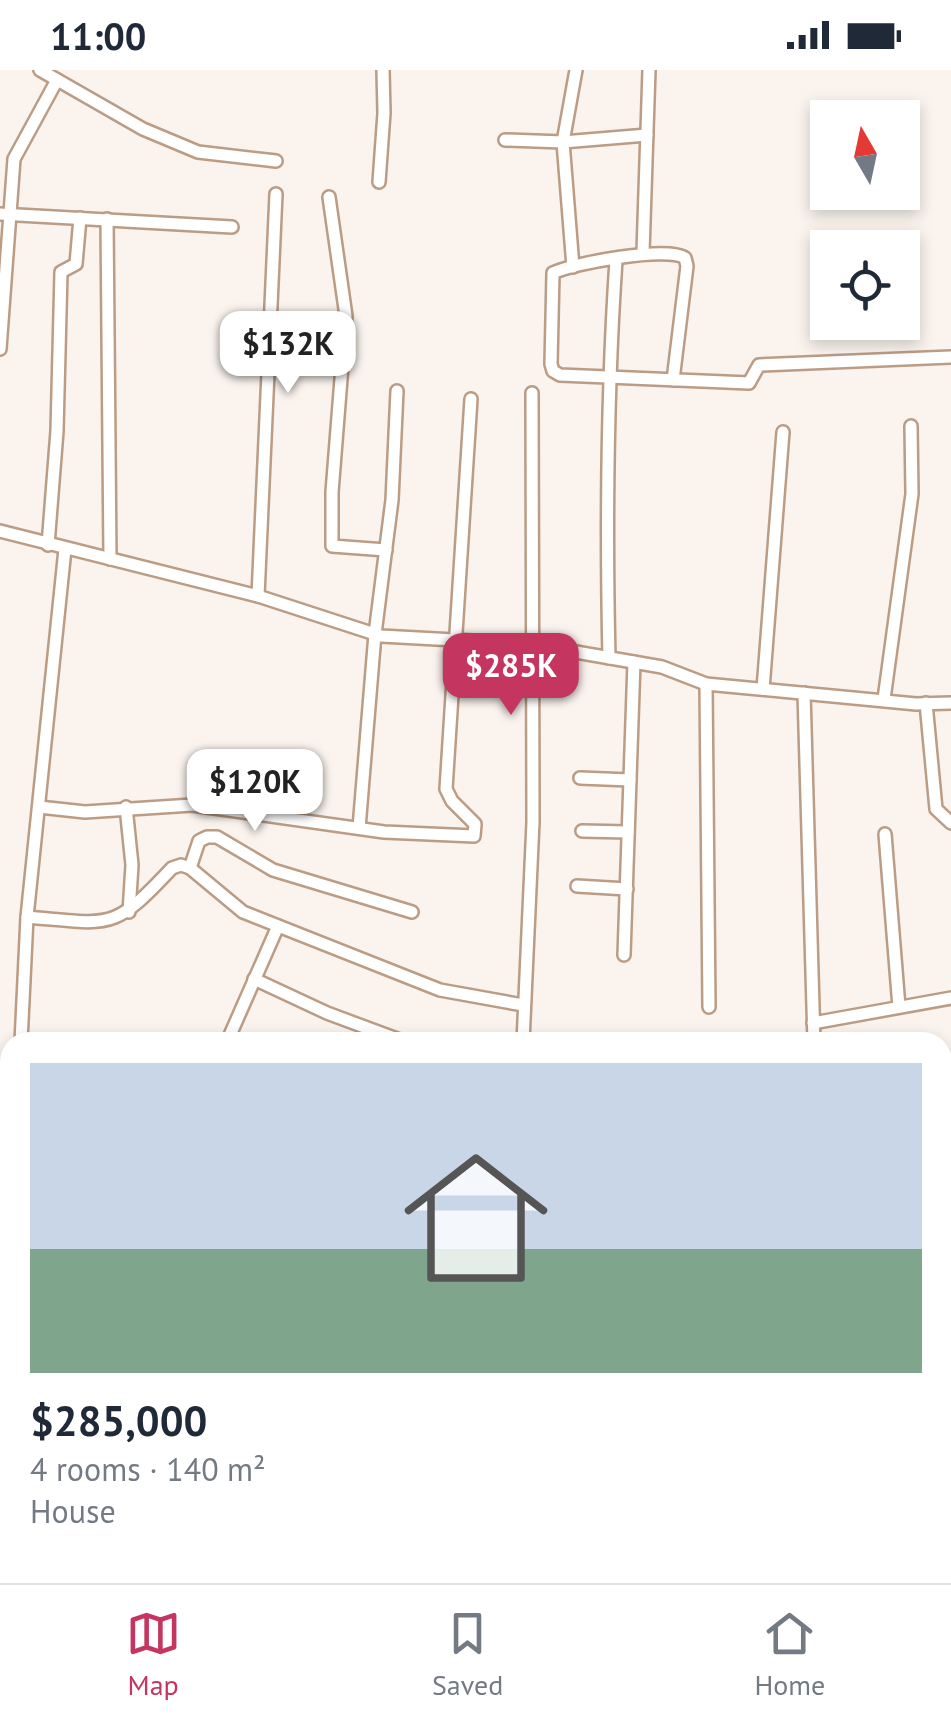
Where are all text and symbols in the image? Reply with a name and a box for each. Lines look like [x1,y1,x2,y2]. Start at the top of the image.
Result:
text: 11:00 [50,11,146,60]
north arrow [810,100,920,210]
map controls [810,100,920,340]
button: locate [810,230,920,340]
pin: $132K [218,311,358,396]
text: $132K [242,322,334,364]
pin: $285K [441,633,581,718]
text: $285K [465,644,557,686]
pin: $120K [185,749,325,834]
text: $120K [209,760,301,802]
icon: home [386,1128,566,1308]
text: $285,000 [30,1393,207,1448]
text: 4 rooms · 140 m² [30,1448,266,1490]
text: House [30,1490,116,1532]
tab: Map [126,1606,181,1703]
tab: Saved [432,1606,503,1703]
tab: Home [755,1606,825,1703]

